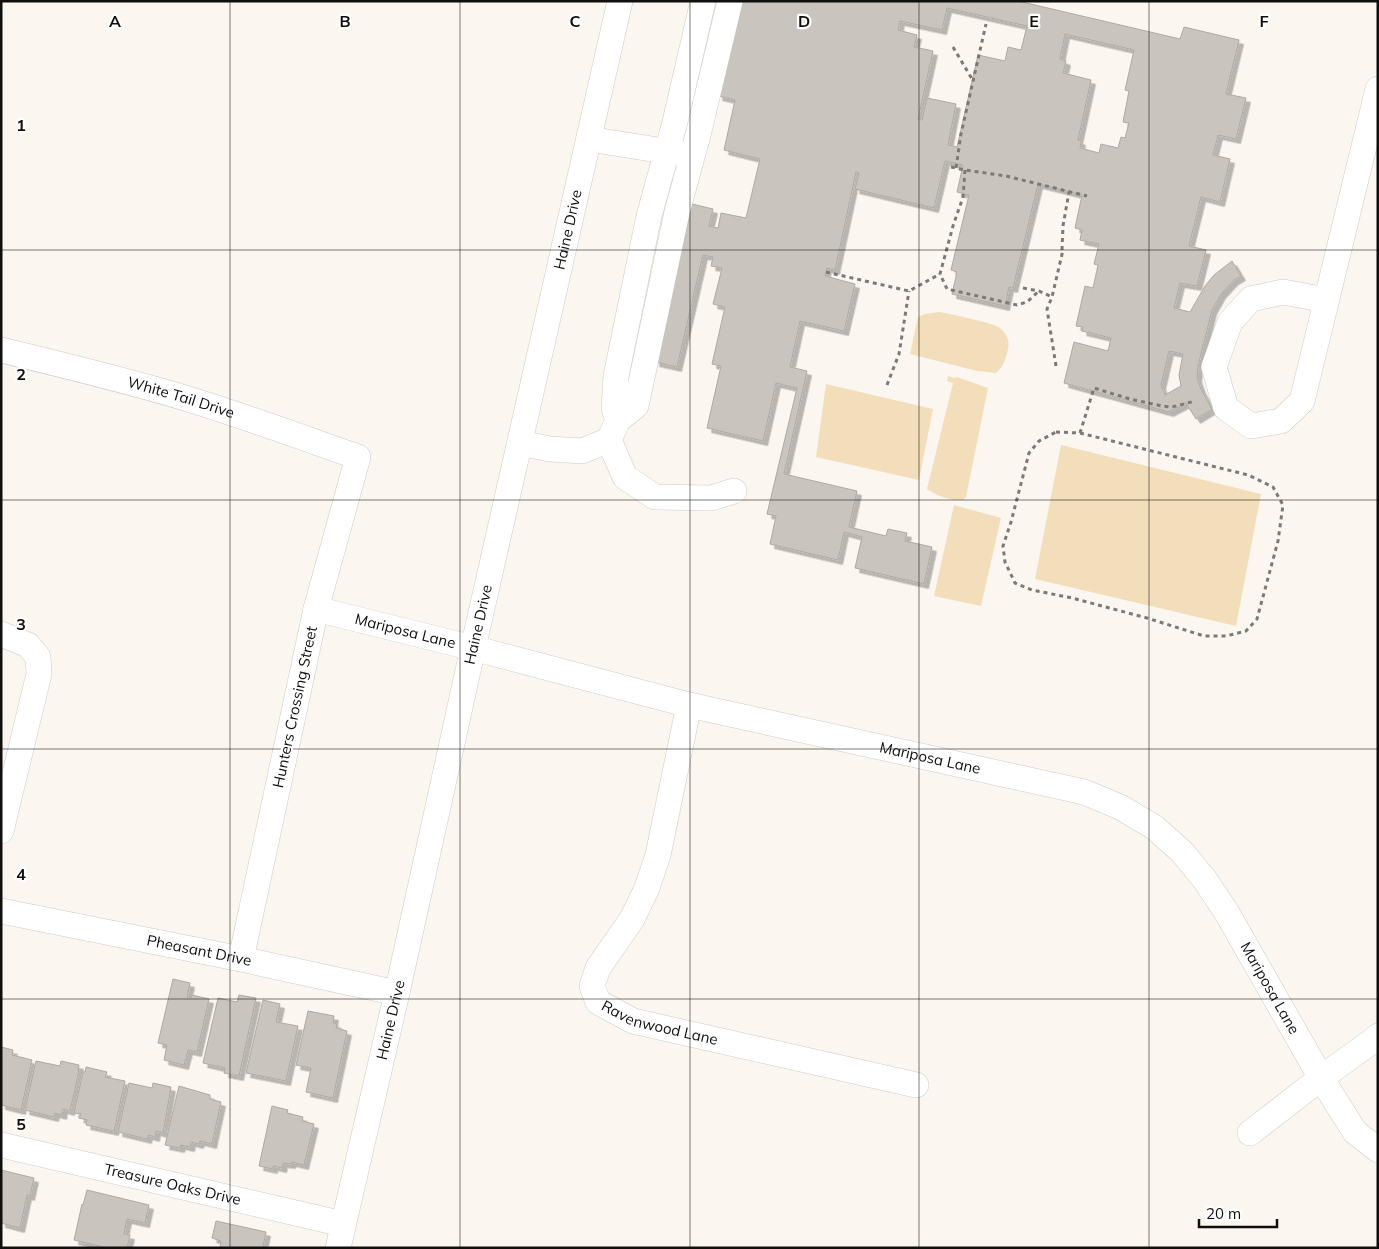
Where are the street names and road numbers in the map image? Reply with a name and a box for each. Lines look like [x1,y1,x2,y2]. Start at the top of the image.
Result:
street label: Haine Drive [549,188,586,271]
street label: White Tail Drive [125,372,237,422]
street label: Haine Drive [460,583,496,666]
street label: Mariposa Lane [353,609,458,652]
street label: Hunters Crossing Street [268,624,321,789]
street label: Mariposa Lane [878,737,983,778]
street label: Pheasant Drive [145,930,253,970]
street label: Mariposa Lane [1236,938,1304,1037]
street label: Haine Drive [372,978,409,1062]
street label: Ravenwood Lane [598,996,720,1049]
street label: Treasure Oaks Drive [102,1159,243,1209]

